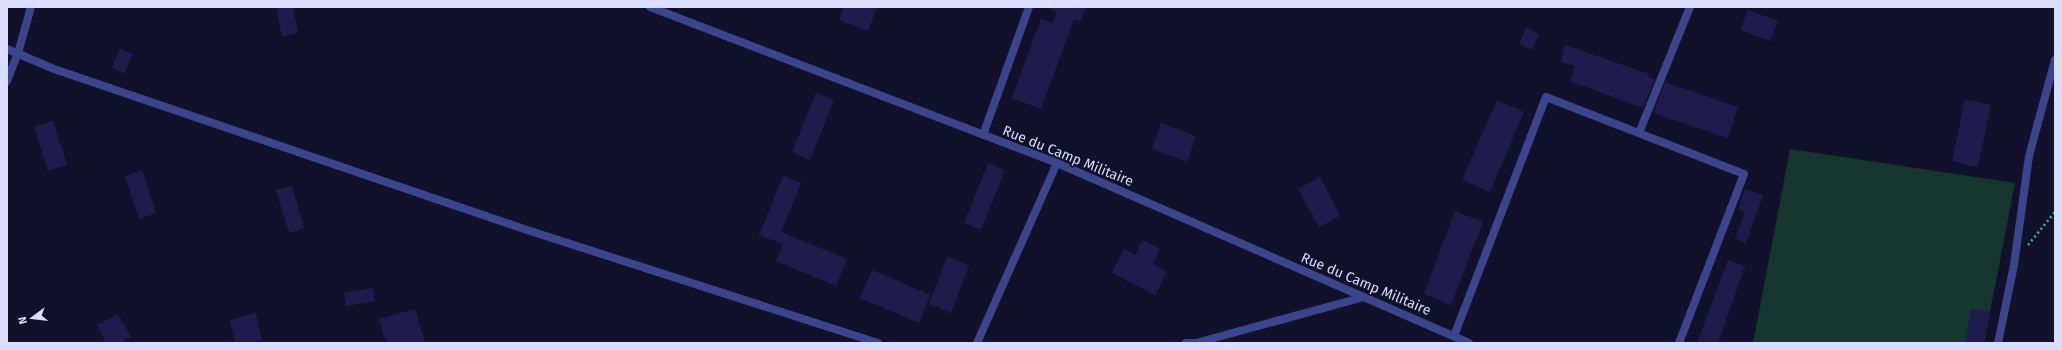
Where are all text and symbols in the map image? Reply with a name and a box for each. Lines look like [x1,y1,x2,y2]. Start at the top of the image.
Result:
street label: Rue du Camp Militaire [1000,122,1136,190]
street label: Rue du Camp Militaire [1298,249,1434,319]
north arrow [12,298,52,338]
text: N [16,315,30,326]

